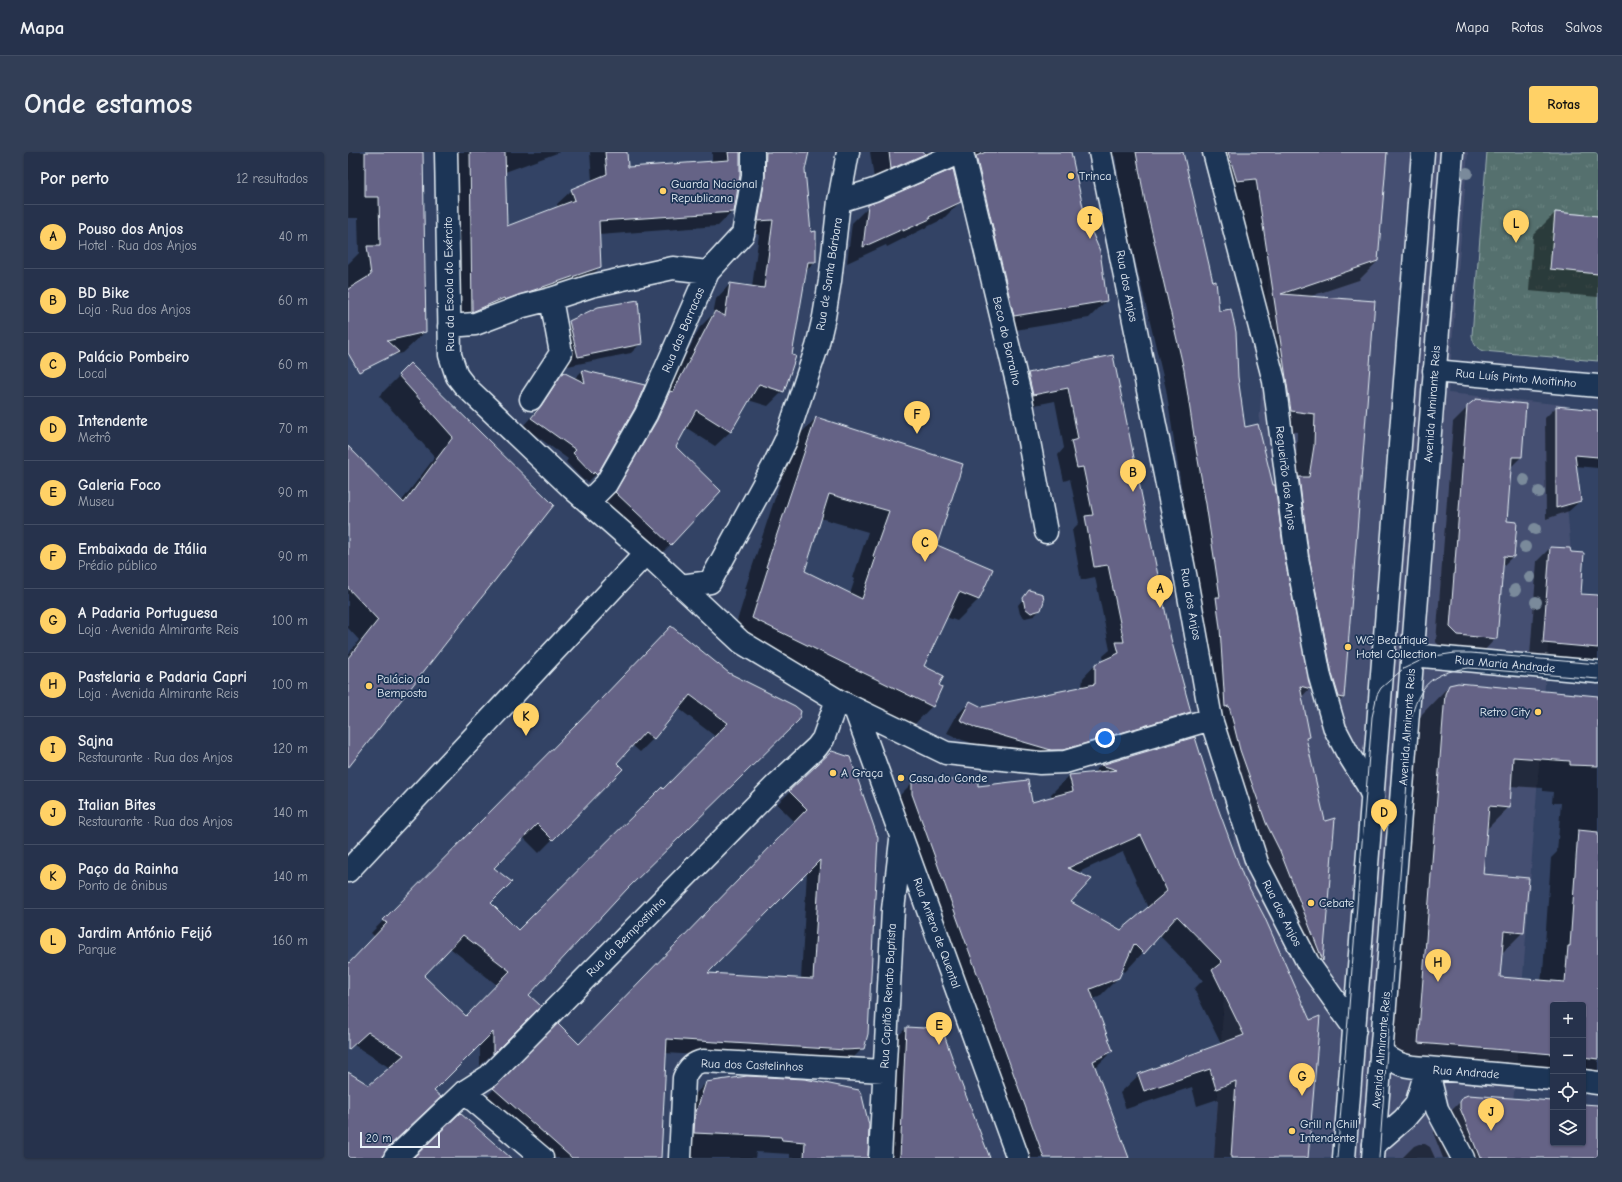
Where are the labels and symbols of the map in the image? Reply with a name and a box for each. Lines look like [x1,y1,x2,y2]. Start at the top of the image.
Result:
place label: Trinca [1079,169,1111,183]
marker: Trinca [1066,171,1076,181]
place label: Guarda Nacional Republicana [671,177,757,205]
marker: Guarda Nacional Republicana [658,186,668,196]
pin: I [1077,206,1103,239]
pin: L [1503,210,1529,243]
street label: Rua da Escola do Exército [441,216,457,352]
street label: Rua de Santa Bárbara [813,216,845,332]
street label: Rua dos Anjos [1113,249,1141,323]
street label: Rua das Barracas [659,285,707,375]
street label: Beco do Borralho [990,295,1024,387]
street label: Avenida Almirante Reis [1421,345,1443,463]
street label: Rua Luís Pinto Moitinho [1455,366,1577,390]
pin: F [904,401,930,434]
street label: Regueirão dos Anjos [1273,425,1299,531]
pin: B [1120,459,1146,492]
pin: C [912,529,938,562]
street label: Rua dos Anjos [1178,567,1204,641]
pin: A [1147,575,1173,608]
place label: WC Beautique Hotel Collection [1356,633,1437,661]
marker: WC Beautique Hotel Collection [1343,642,1353,652]
street label: Rua Maria Andrade [1454,653,1556,675]
street label: Avenida Almirante Reis [1396,668,1418,786]
place label: Palácio da Bemposta [377,672,430,700]
marker: Palácio da Bemposta [364,681,374,691]
pin: K [513,703,539,736]
place label: Retro City [1480,705,1531,719]
marker: Retro City [1533,707,1543,717]
your location [1095,728,1115,748]
place label: A Graça [841,766,883,780]
marker: A Graça [828,768,838,778]
place label: Casa do Conde [909,771,987,785]
marker: Casa do Conde [896,773,906,783]
pin: D [1371,799,1397,832]
street label: Rua Antero de Quental [910,876,964,990]
street label: Rua dos Anjos [1259,877,1305,949]
street label: Rua da Bempostinha [583,894,669,980]
place label: Cebate [1319,896,1354,910]
marker: Cebate [1306,898,1316,908]
street label: Rua Capitão Renato Baptista [877,923,899,1069]
pin: H [1425,949,1451,982]
street label: Avenida Almirante Reis [1369,991,1393,1109]
pin: E [926,1012,952,1045]
street label: Rua dos Castelinhos [701,1056,803,1074]
pin: G [1289,1063,1315,1096]
street label: Rua Andrade [1432,1063,1500,1081]
pin: J [1478,1098,1504,1131]
place label: Grill n Chill Intendente [1300,1117,1358,1145]
marker: Grill n Chill Intendente [1287,1126,1297,1136]
scale bar [360,1130,440,1149]

